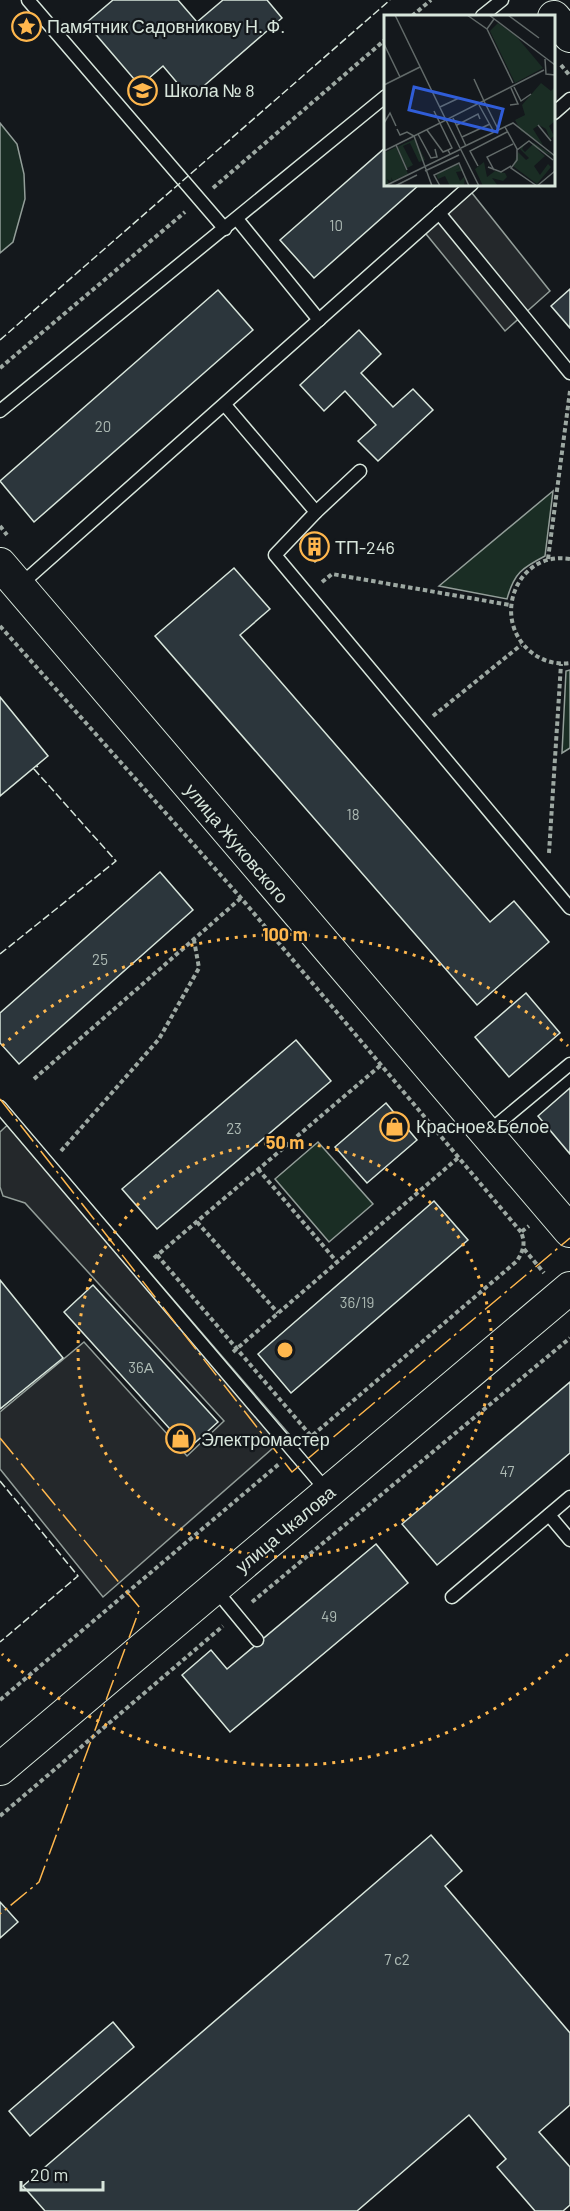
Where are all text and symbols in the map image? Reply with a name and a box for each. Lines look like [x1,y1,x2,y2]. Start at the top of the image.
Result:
place icon: Памятник Садовникову Н. Ф. [10,10,42,42]
place label: Памятник Садовникову Н. Ф. [47,15,285,37]
inset map [384,15,555,186]
school or university icon: Школа № 8 [127,74,159,106]
place label: Школа № 8 [164,79,255,101]
house number: 10 [329,216,343,234]
house number: 20 [95,417,111,435]
building icon: ТП-246 [298,531,330,563]
place label: ТП-246 [335,536,395,558]
street label: улица Жуковского [181,779,293,907]
house number: 18 [346,805,360,823]
text: 100 m [262,923,308,945]
house number: 25 [92,950,108,968]
shop icon: Красное&Белое [379,1110,411,1142]
place label: Красное&Белое [416,1115,549,1137]
house number: 23 [226,1119,242,1137]
text: 50 m [266,1131,304,1153]
house number: 36/19 [340,1293,374,1311]
centre of rings [275,1340,295,1360]
house number: 36А [128,1358,154,1376]
shop icon: Электромастер [164,1423,196,1455]
place label: Электромастер [201,1428,330,1450]
house number: 47 [500,1462,514,1480]
street label: улица Чкалова [231,1480,340,1577]
house number: 49 [321,1607,337,1625]
house number: 7 с2 [384,1950,410,1968]
scale bar [21,2154,104,2192]
text: 20 m [30,2163,68,2185]

